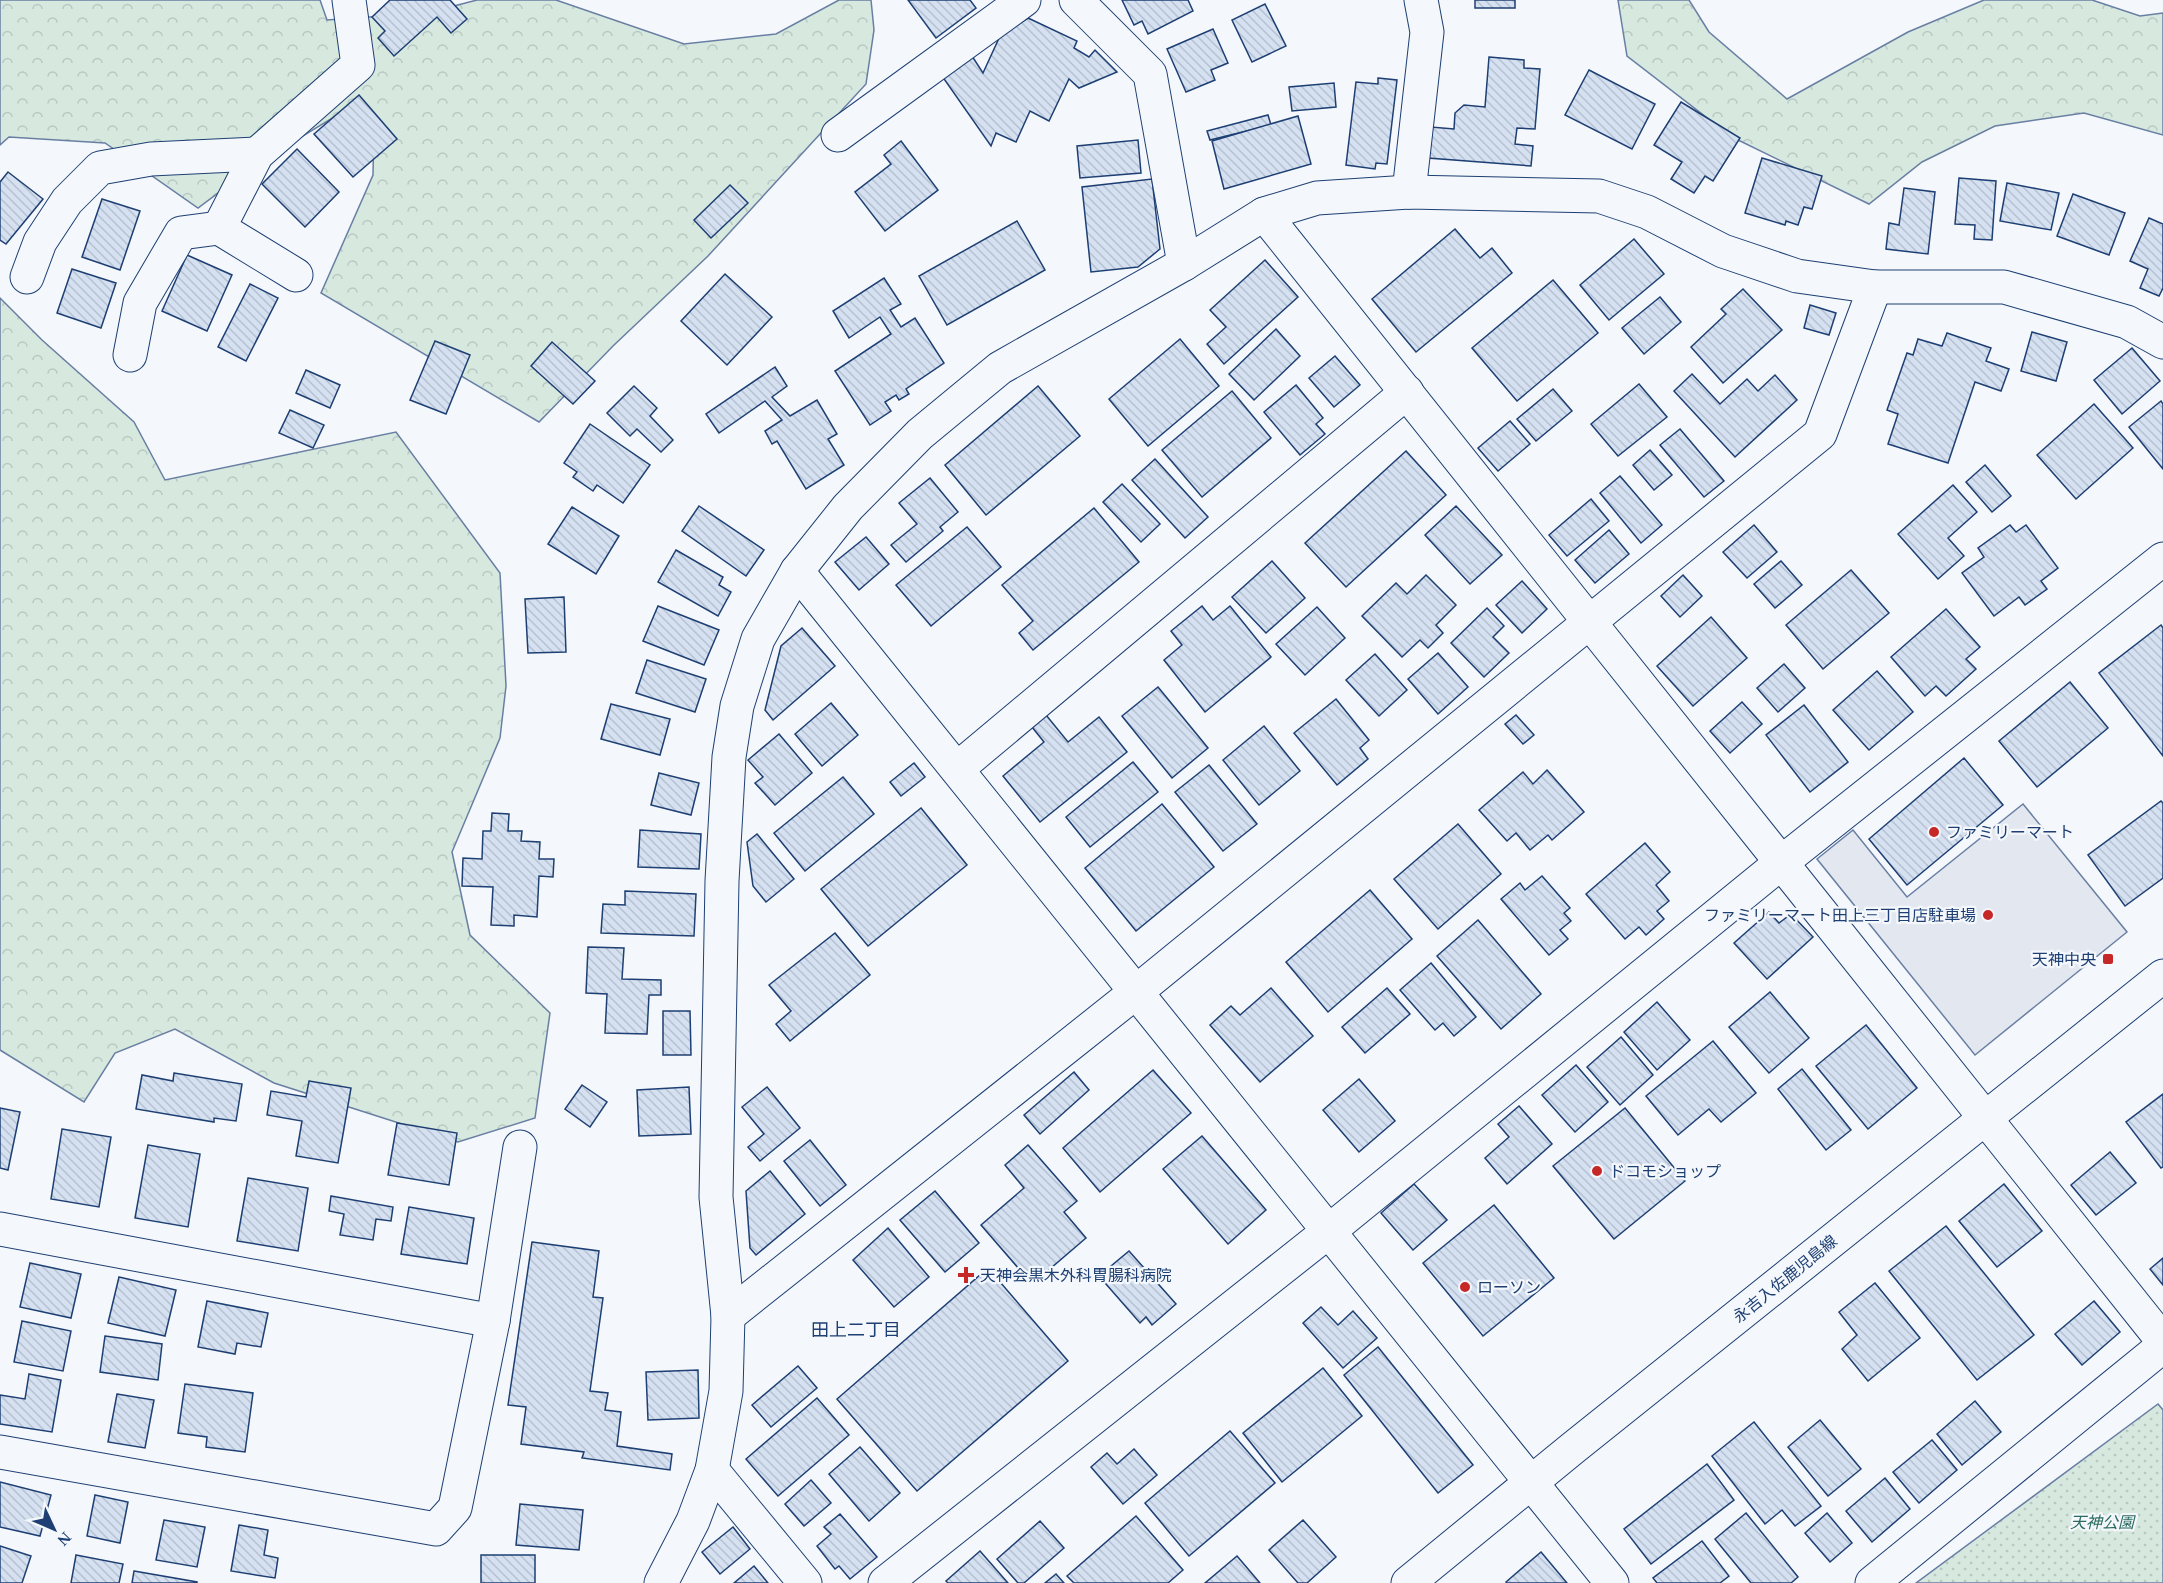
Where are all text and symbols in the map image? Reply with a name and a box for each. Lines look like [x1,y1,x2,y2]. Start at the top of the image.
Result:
place label: ファミリーマート [1946,824,2074,841]
marker: ファミリーマート [1927,825,1941,839]
place label: ファミリーマート田上三丁目店駐車場 [1704,907,1976,924]
marker: ファミリーマート田上三丁目店駐車場 [1981,908,1995,922]
place label: 天神中央 [2032,951,2096,968]
marker: 天神中央 [2101,952,2115,966]
place label: ドコモショップ [1609,1163,1721,1180]
marker: ドコモショップ [1590,1164,1604,1178]
street label: 永吉入佐鹿児島線 [1730,1232,1840,1326]
marker: 天神会黒木外科胃腸科病院 [957,1266,975,1284]
place label: 天神会黒木外科胃腸科病院 [980,1267,1172,1284]
place label: ローソン [1477,1279,1541,1296]
marker: ローソン [1458,1280,1472,1294]
district label: 田上二丁目 [811,1320,901,1340]
north arrow [24,1499,84,1559]
park label: 天神公園 [2070,1514,2136,1531]
text: N [54,1529,75,1549]

